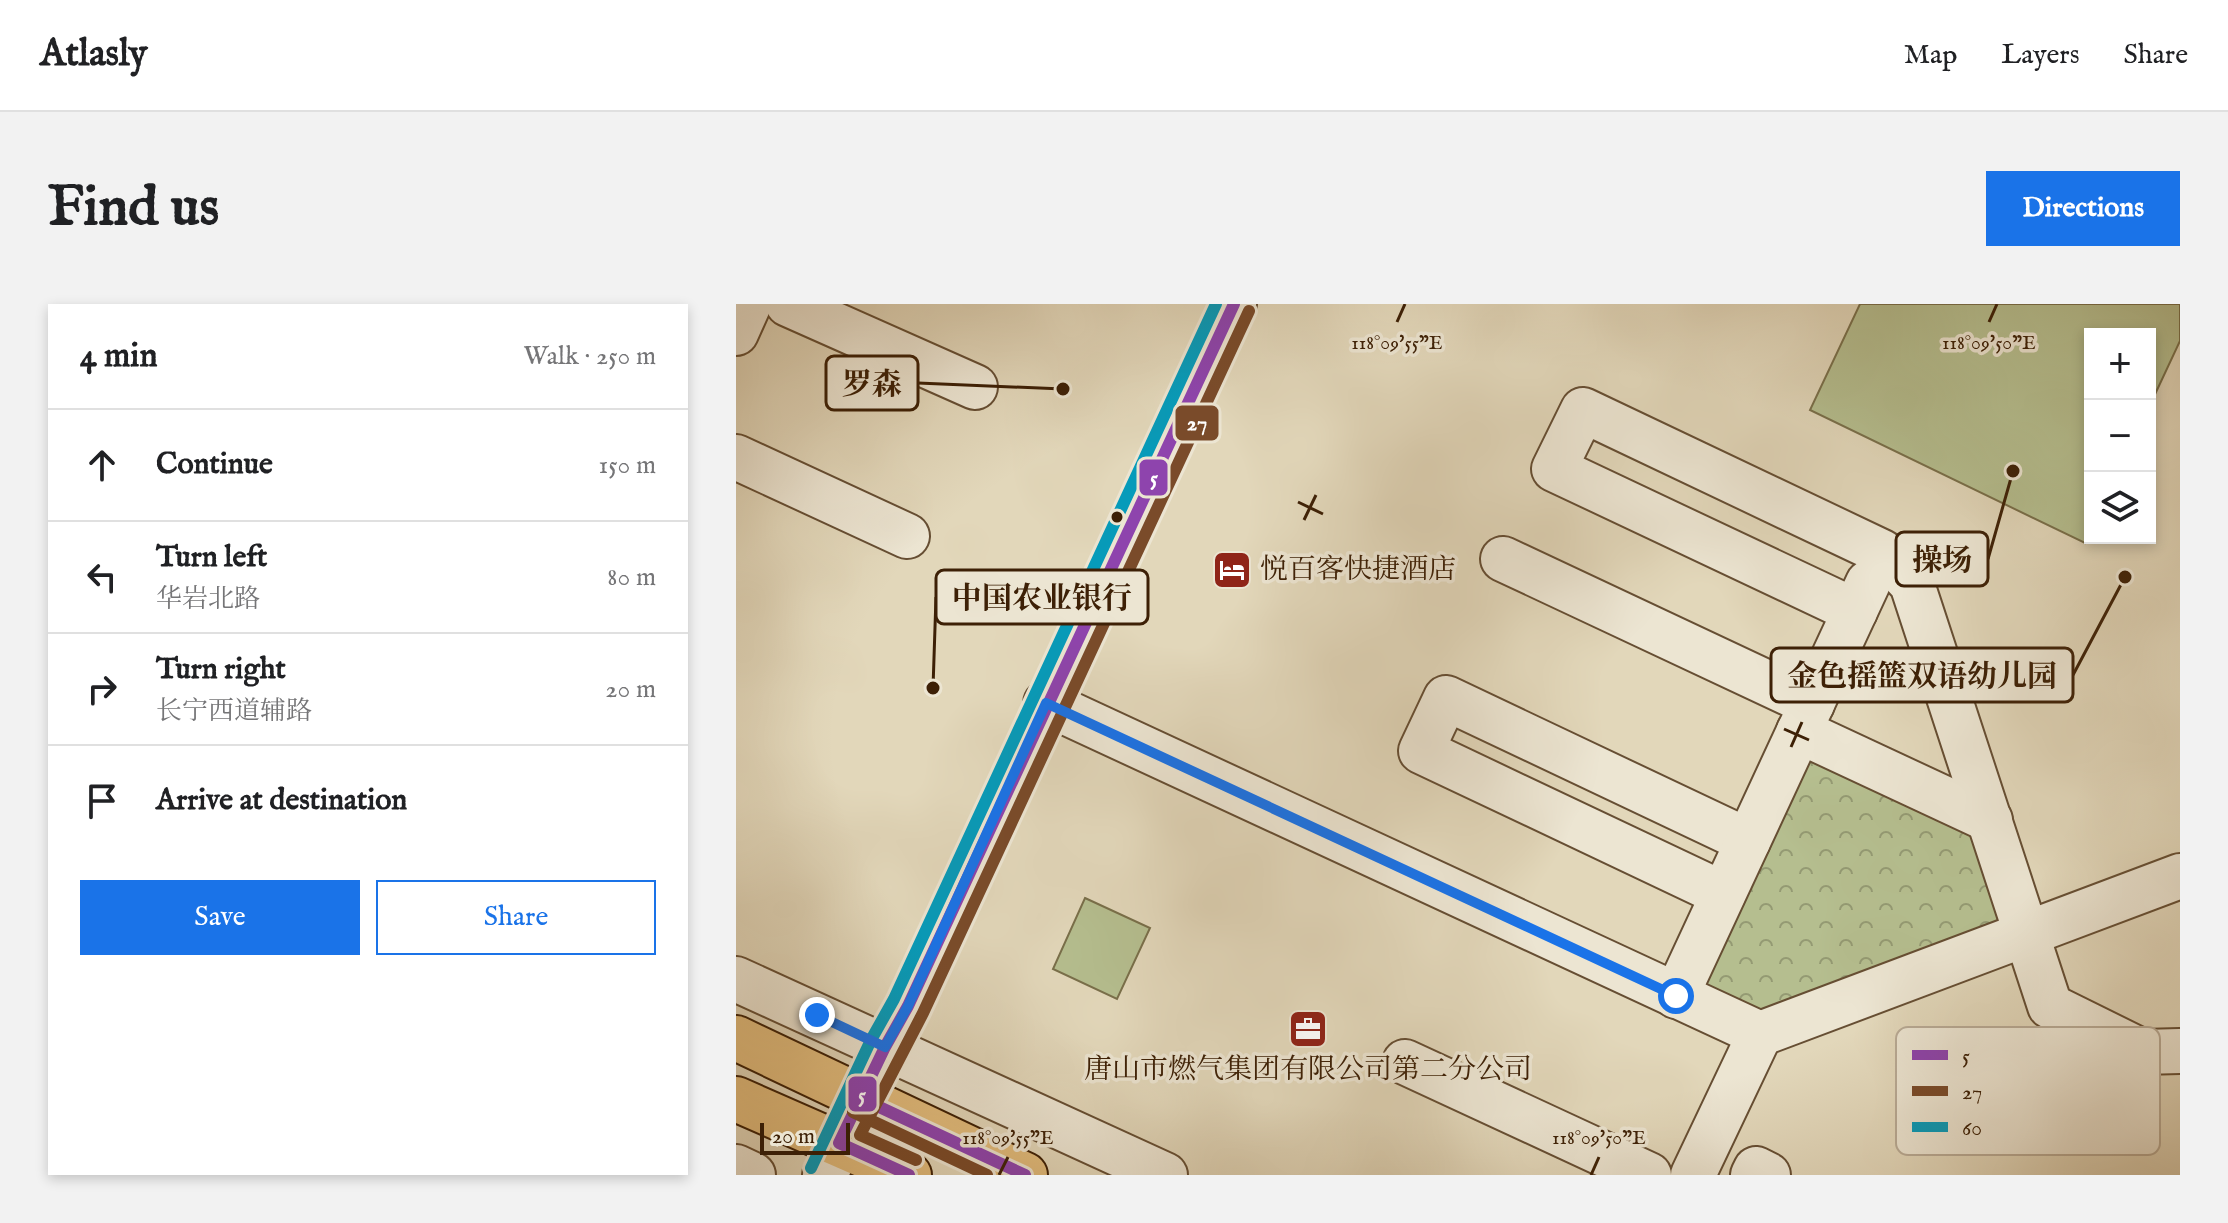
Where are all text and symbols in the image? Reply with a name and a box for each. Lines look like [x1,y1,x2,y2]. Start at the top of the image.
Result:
text: Atlasly [40,31,148,79]
text: Map [1904,38,1957,73]
text: Layers [2001,38,2080,73]
text: Share [2124,38,2188,73]
button: Directions [1986,171,2180,246]
text: Find us [48,173,219,244]
map controls [2084,328,2156,544]
button: + [2084,328,2156,400]
text: 118°09'55"E [1351,331,1443,356]
text: 118°09'50"E [1942,331,2036,356]
text: 4 min [80,335,158,378]
text: Walk · 250 m [523,340,656,373]
callout: 罗森 [826,356,918,410]
text: 罗森 [842,367,902,405]
button: − [2084,400,2156,472]
line badge: 27 [1174,404,1220,442]
text: 27 [1187,410,1207,438]
icon: ahead [80,443,124,487]
text: Continue [156,446,273,484]
text: 150 m [598,449,656,482]
line badge: 5 [1138,458,1169,497]
text: 5 [1150,465,1158,493]
button: layers [2084,472,2156,544]
unlabelled marker [1109,509,1125,525]
callout: 操场 [1896,532,1988,586]
text: Turn left [156,539,267,577]
text: 操场 [1912,543,1972,581]
hotel icon: 悦百客快捷酒店 [1211,549,1253,591]
place label: 悦百客快捷酒店 [1260,553,1456,588]
icon: left [80,555,124,599]
text: 80 m [607,561,656,594]
callout: 中国农业银行 [936,570,1148,624]
text: 中国农业银行 [952,581,1132,619]
text: 华岩北路 [156,583,260,616]
callout: 金色摇篮双语幼儿园 [1771,648,2073,702]
text: Turn right [156,651,286,689]
text: 金色摇篮双语幼儿园 [1787,659,2057,697]
icon: right [80,667,124,711]
text: 20 m [605,673,656,706]
text: 长宁西道辅路 [156,695,312,728]
icon: arrive [80,779,124,823]
text: Arrive at destination [156,782,407,820]
button: Save [80,880,360,955]
button: Share [376,880,656,955]
route start [1658,978,1694,1014]
route end [799,997,835,1033]
office icon: 唐山市燃气集团有限公司第二分公司 [1287,1008,1329,1050]
legend [1896,1027,2160,1155]
text: 5 [1962,1043,1970,1071]
place label: 唐山市燃气集团有限公司第二分公司 [1084,1053,1532,1088]
line badge: 5 [847,1075,878,1113]
text: 27 [1962,1079,1982,1107]
text: 5 [858,1082,866,1110]
text: 60 [1962,1115,1982,1143]
scale bar [760,1119,850,1155]
text: 20 m [772,1123,815,1151]
text: 118°09'55"E [962,1126,1054,1151]
text: 118°09'50"E [1552,1126,1646,1151]

